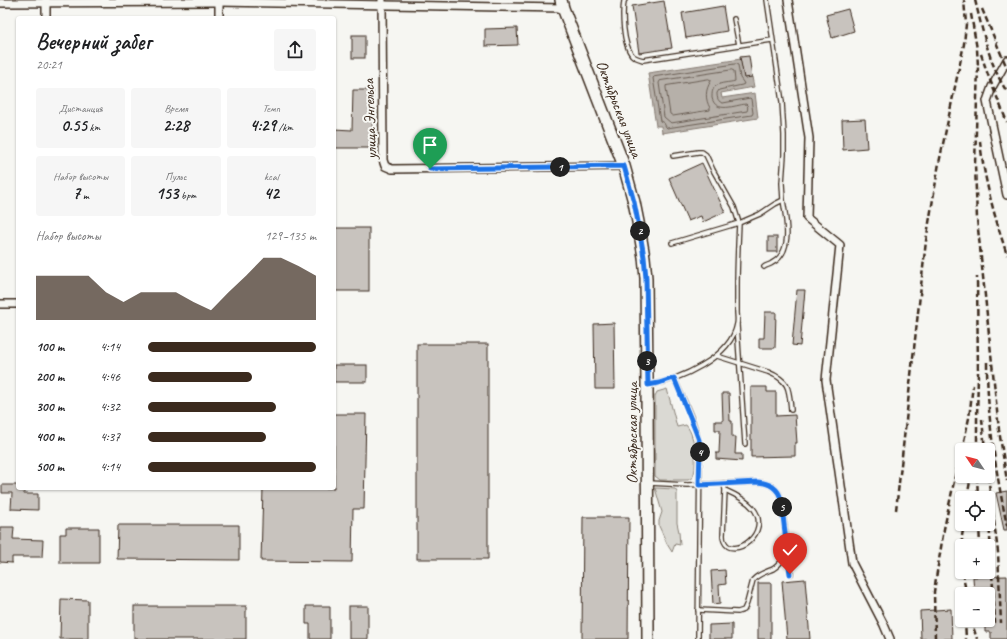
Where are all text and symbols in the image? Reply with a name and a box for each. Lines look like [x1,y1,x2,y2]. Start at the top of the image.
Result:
text: Вечерний забег [36,28,151,56]
button: share [274,29,316,71]
text: 20:21 [36,57,62,73]
street label: Октябрьская улица [591,58,647,162]
street label: улица Энгельса [359,77,381,161]
text: Дистанция [59,101,103,115]
text: Время [164,101,188,115]
text: Темп [262,101,280,115]
text: 0.55 [61,115,87,136]
text: 2:28 [163,115,189,136]
text: 4:29 [250,115,276,136]
text: km [87,120,100,134]
text: /km [276,120,293,134]
pin [413,128,447,169]
icon: arrive [419,134,441,156]
pin: 1 [550,157,570,177]
text: 1 [558,160,562,174]
text: Набор высоты [53,169,108,183]
text: Пульс [165,169,187,183]
text: kcal [264,169,279,183]
text: 7 [72,183,80,204]
text: 153 [156,183,178,204]
text: 42 [264,183,279,204]
text: m [80,188,89,202]
text: bpm [178,188,196,202]
pin: 2 [630,221,650,241]
text: 2 [638,224,642,238]
text: Набор высоты [36,228,101,244]
text: 129–135 m [265,228,316,244]
text: 100 m [36,339,64,355]
text: 4:14 [100,339,120,355]
pin: 3 [637,351,657,371]
text: 3 [645,354,649,368]
text: 200 m [36,369,64,385]
text: 4:46 [100,369,120,385]
street label: Октябрьская улица [622,380,642,484]
text: 300 m [36,399,64,415]
text: 4:32 [100,399,120,415]
text: 400 m [36,429,64,445]
text: 4:37 [100,429,120,445]
pin: 4 [690,442,710,462]
north arrow [955,443,995,483]
map controls [955,443,995,627]
text: 4 [698,445,702,459]
text: 500 m [36,459,64,475]
text: 4:14 [100,459,120,475]
button: locate [955,491,995,531]
pin: 5 [772,497,792,517]
text: 5 [780,500,784,514]
pin [773,533,807,574]
icon: check [779,539,801,561]
button: + [955,539,995,579]
button: − [955,587,995,627]

